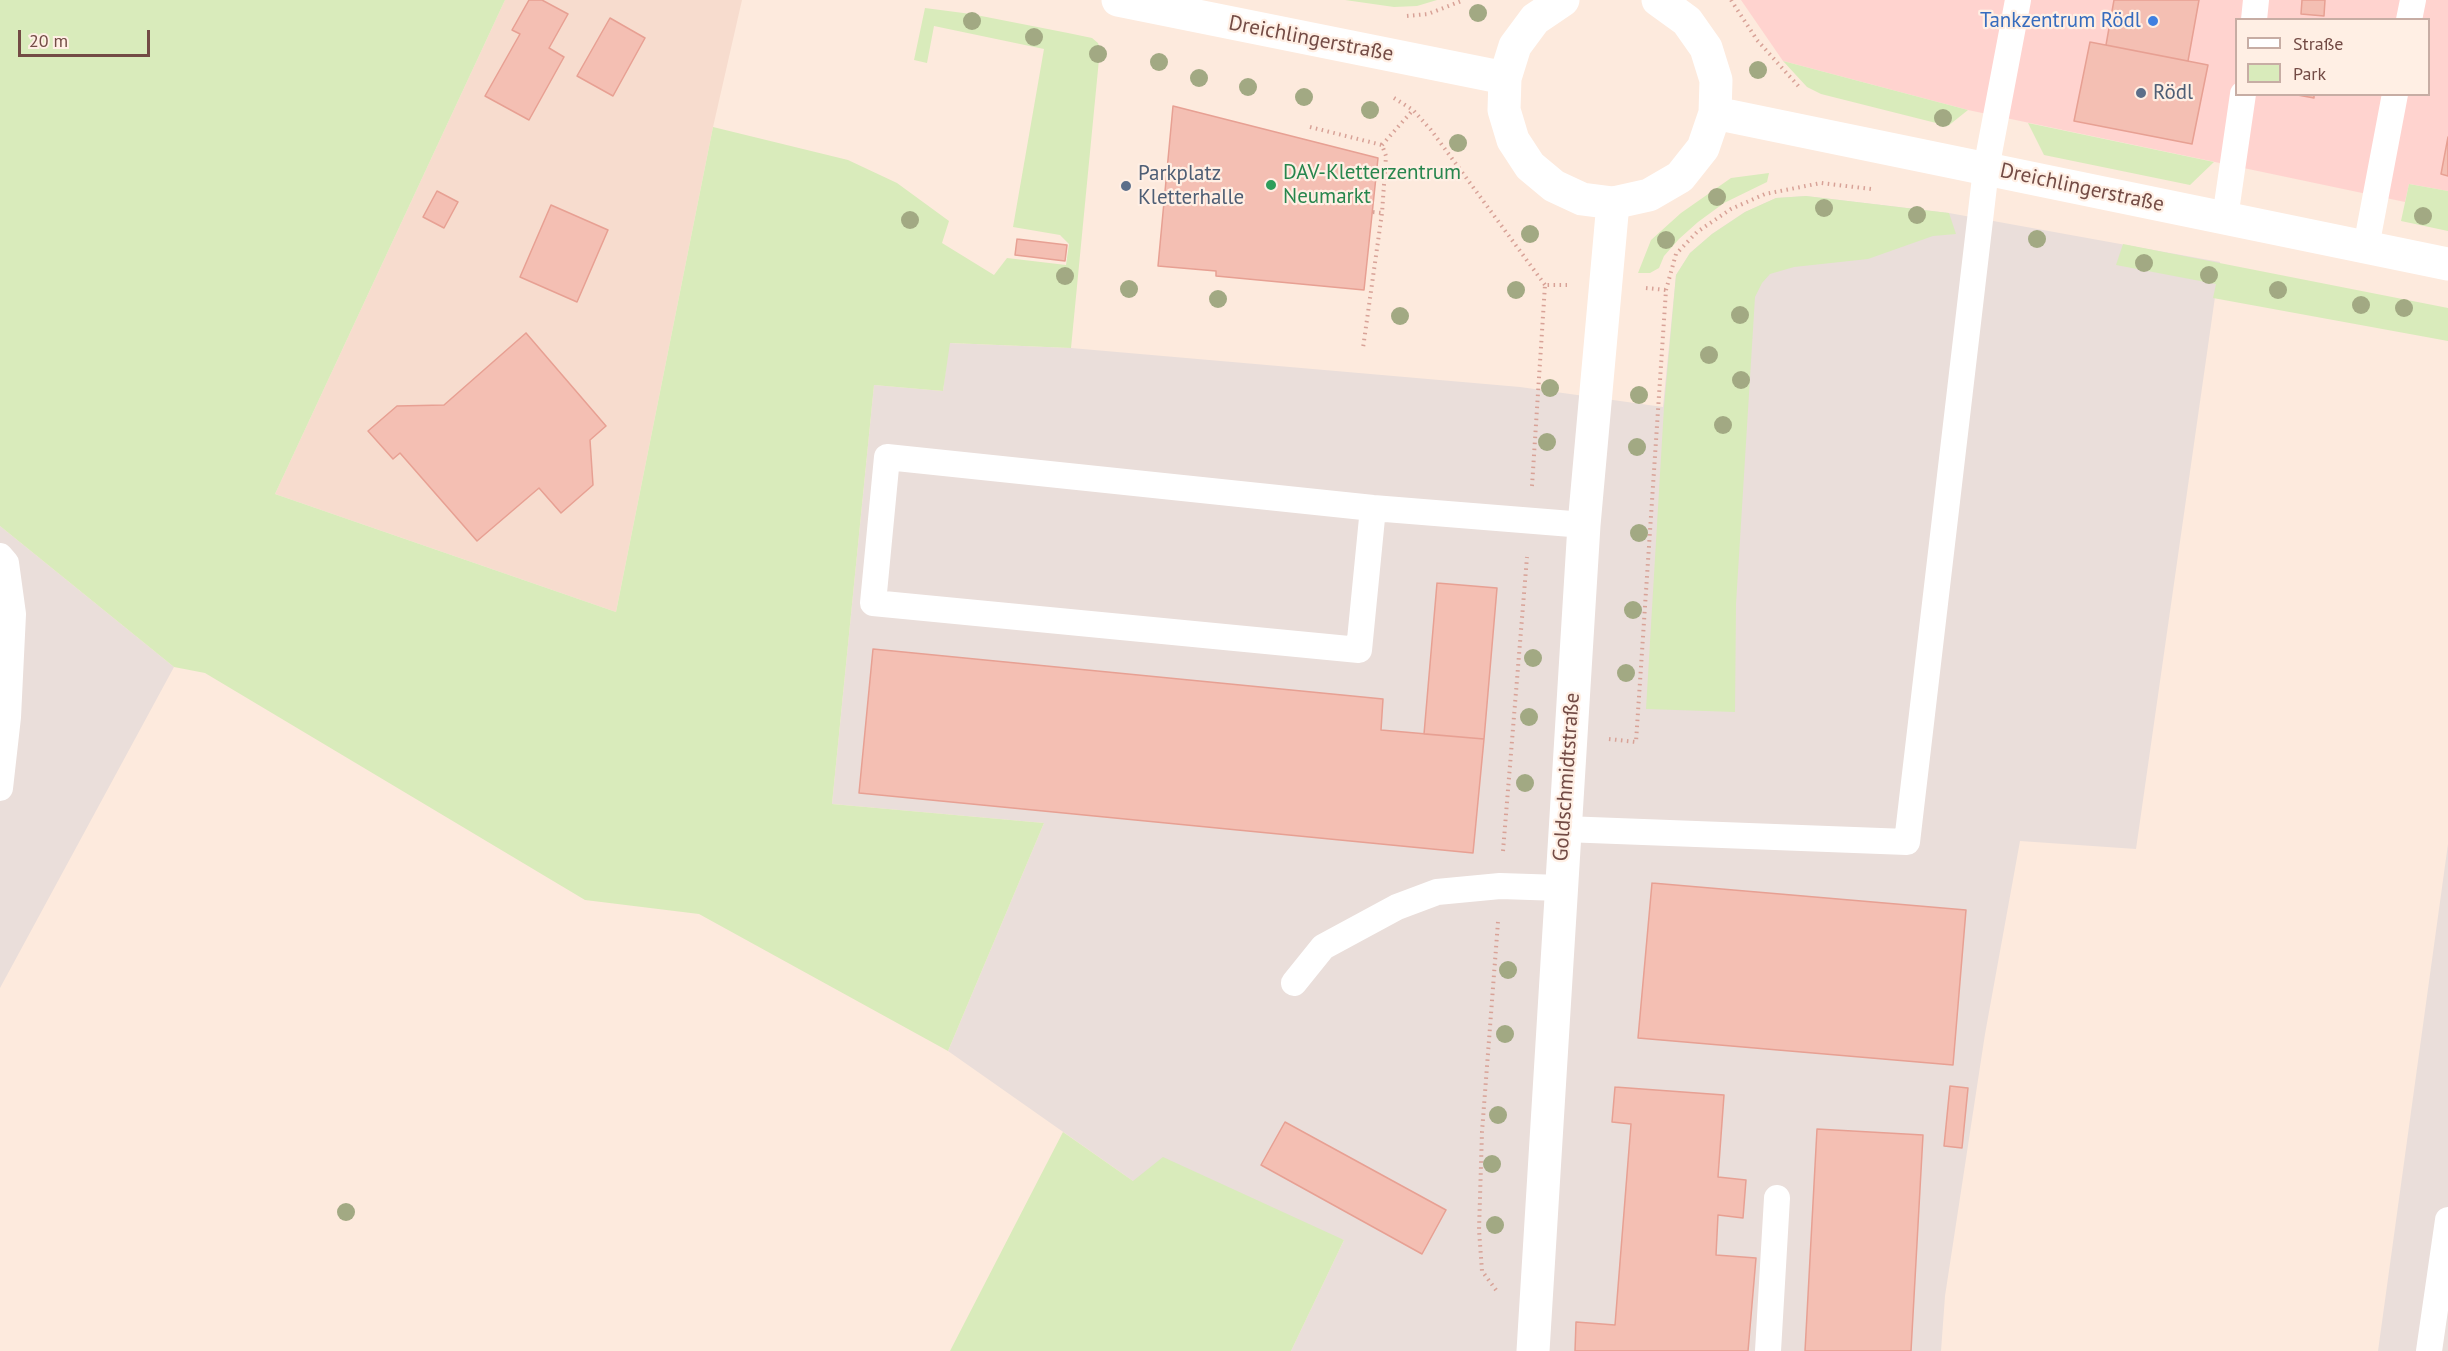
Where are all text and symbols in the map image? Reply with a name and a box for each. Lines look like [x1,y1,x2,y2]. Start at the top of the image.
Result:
place label: Tankzentrum Rödl [1980,8,2141,34]
street label: Dreichlingerstraße [1227,11,1395,67]
marker: Tankzentrum Rödl [2146,14,2160,28]
scale bar [21,18,153,56]
legend [2235,18,2430,96]
text: 20 m [29,29,68,52]
text: Straße [2293,32,2344,55]
text: Park [2293,62,2326,85]
place label: Rödl [2153,80,2193,106]
marker: Rödl [2134,86,2148,100]
street label: Dreichlingerstraße [1998,158,2166,218]
place label: DAV-Kletterzentrum Neumarkt [1283,160,1461,210]
place label: Parkplatz Kletterhalle [1138,161,1244,211]
marker: DAV-Kletterzentrum Neumarkt [1264,178,1278,192]
marker: Parkplatz Kletterhalle [1119,179,1133,193]
street label: Goldschmidtstraße [1549,692,1585,862]

